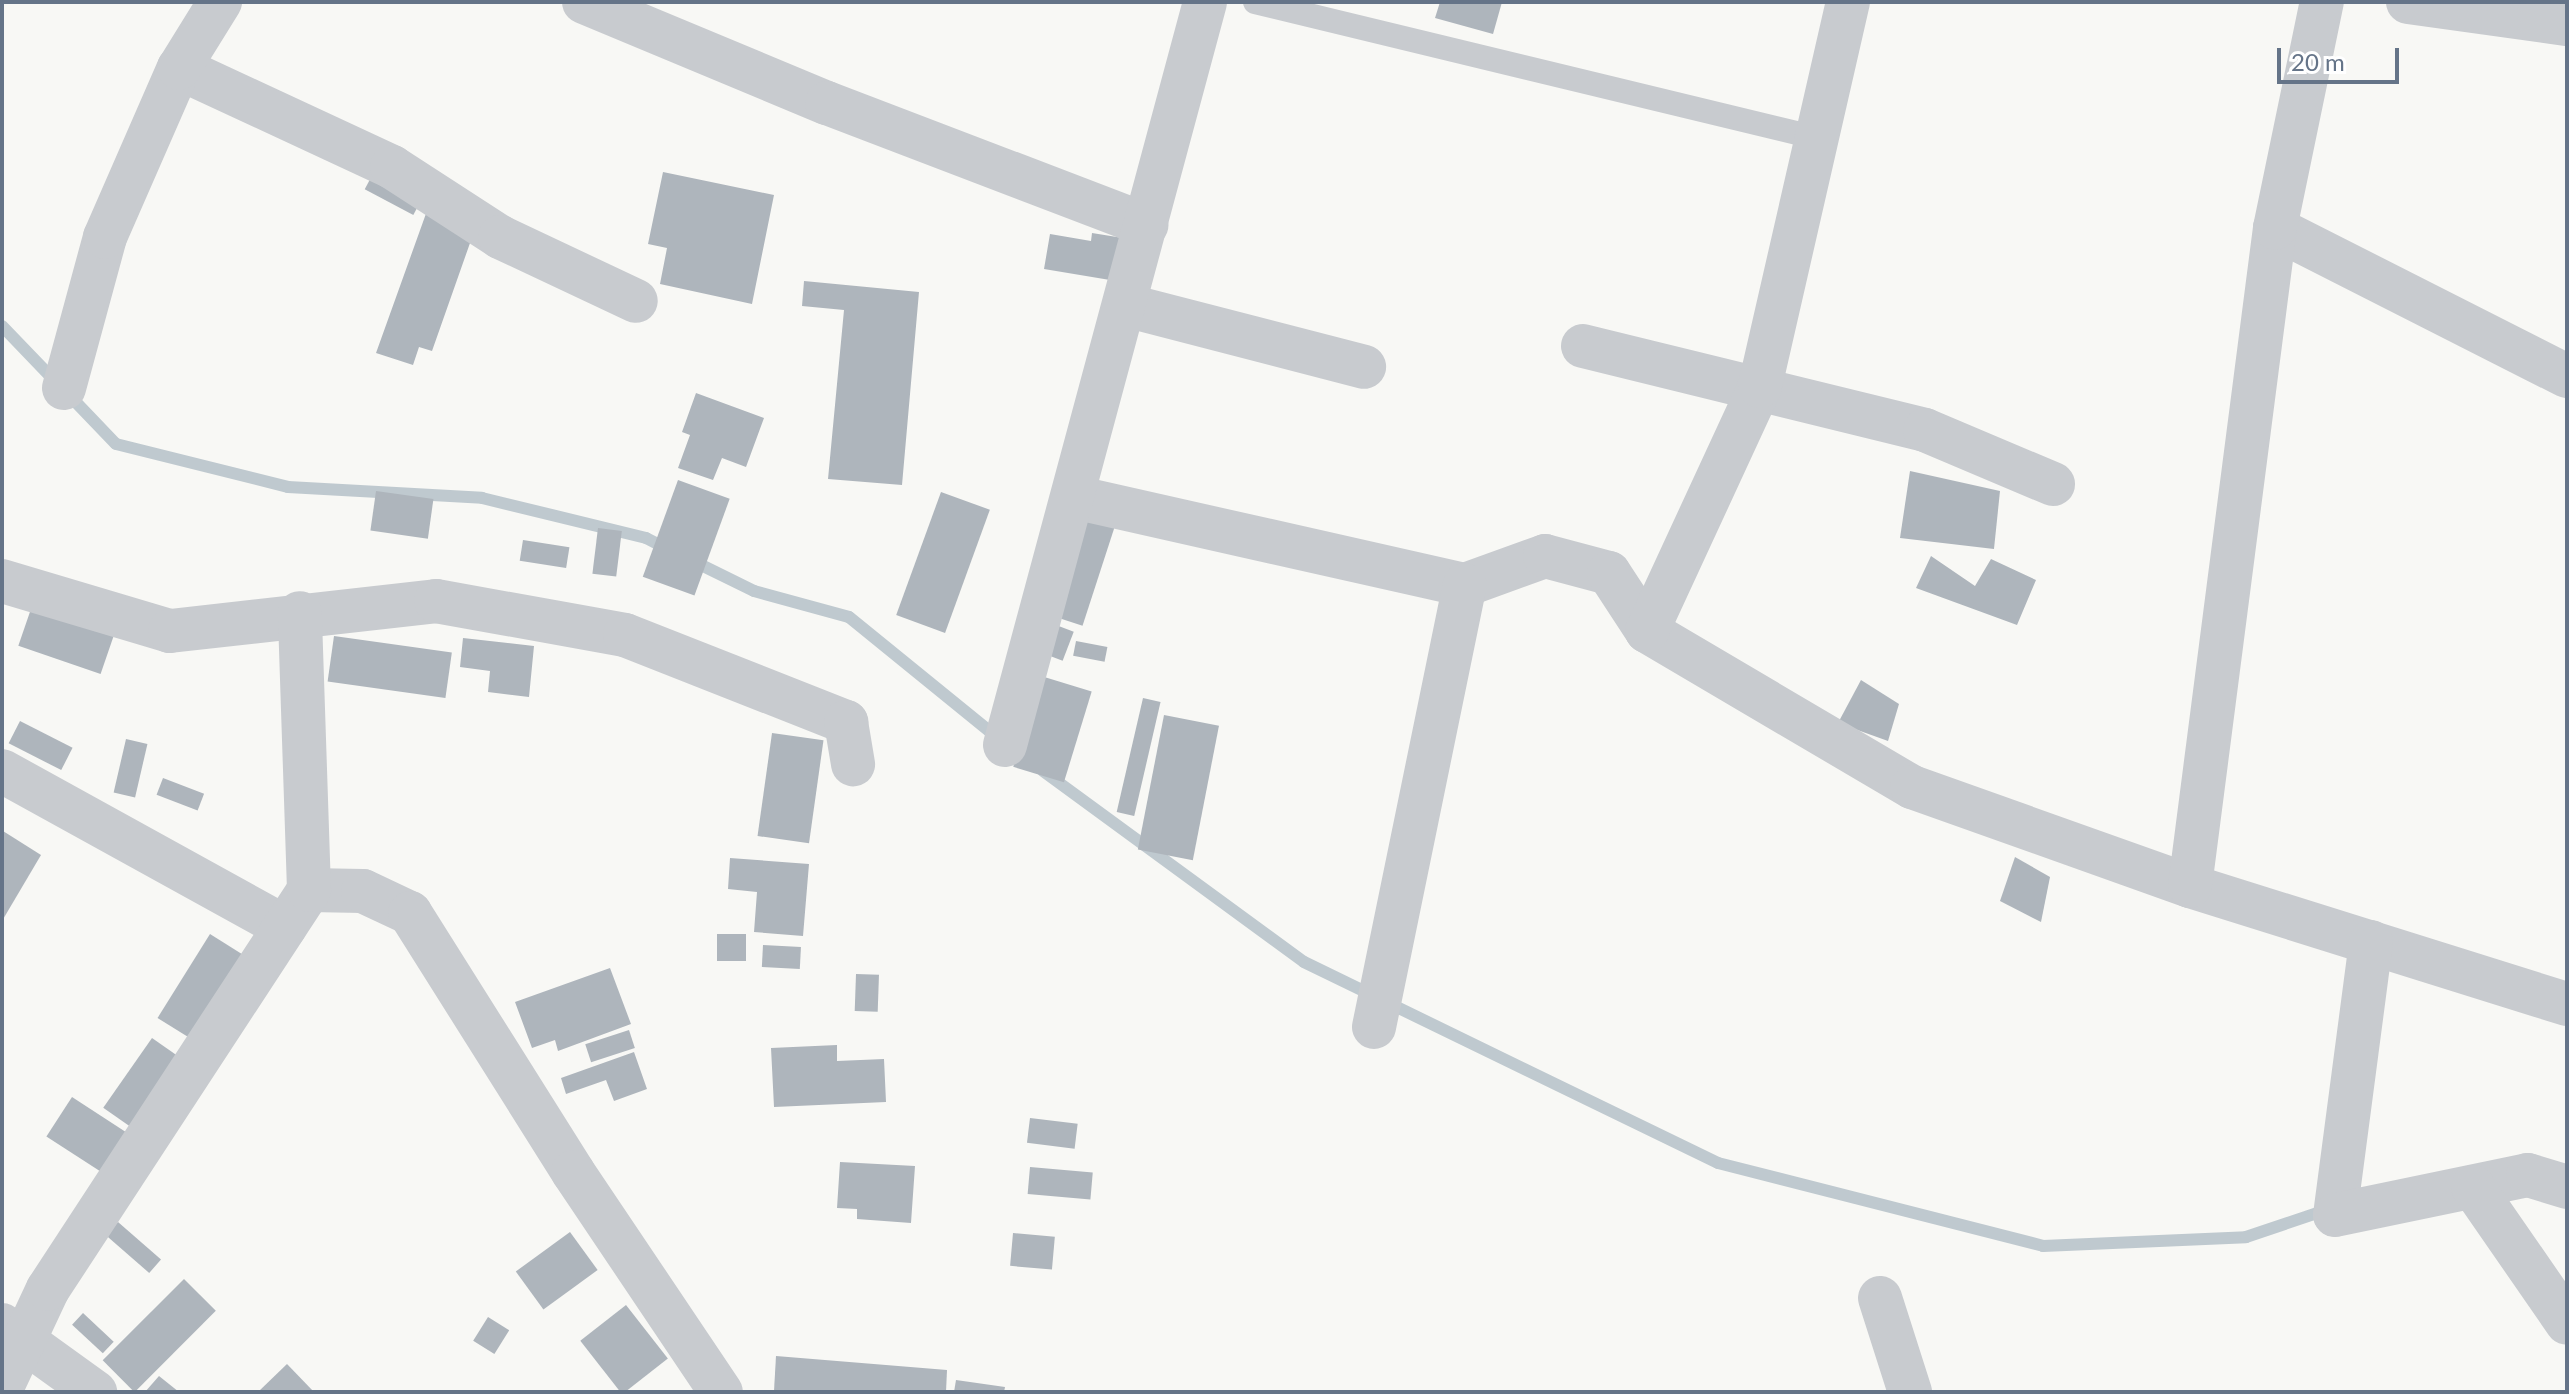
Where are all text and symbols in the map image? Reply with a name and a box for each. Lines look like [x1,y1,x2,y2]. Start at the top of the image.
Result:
scale bar [2281,32,2403,82]
text: 20 m [2291,47,2345,76]

